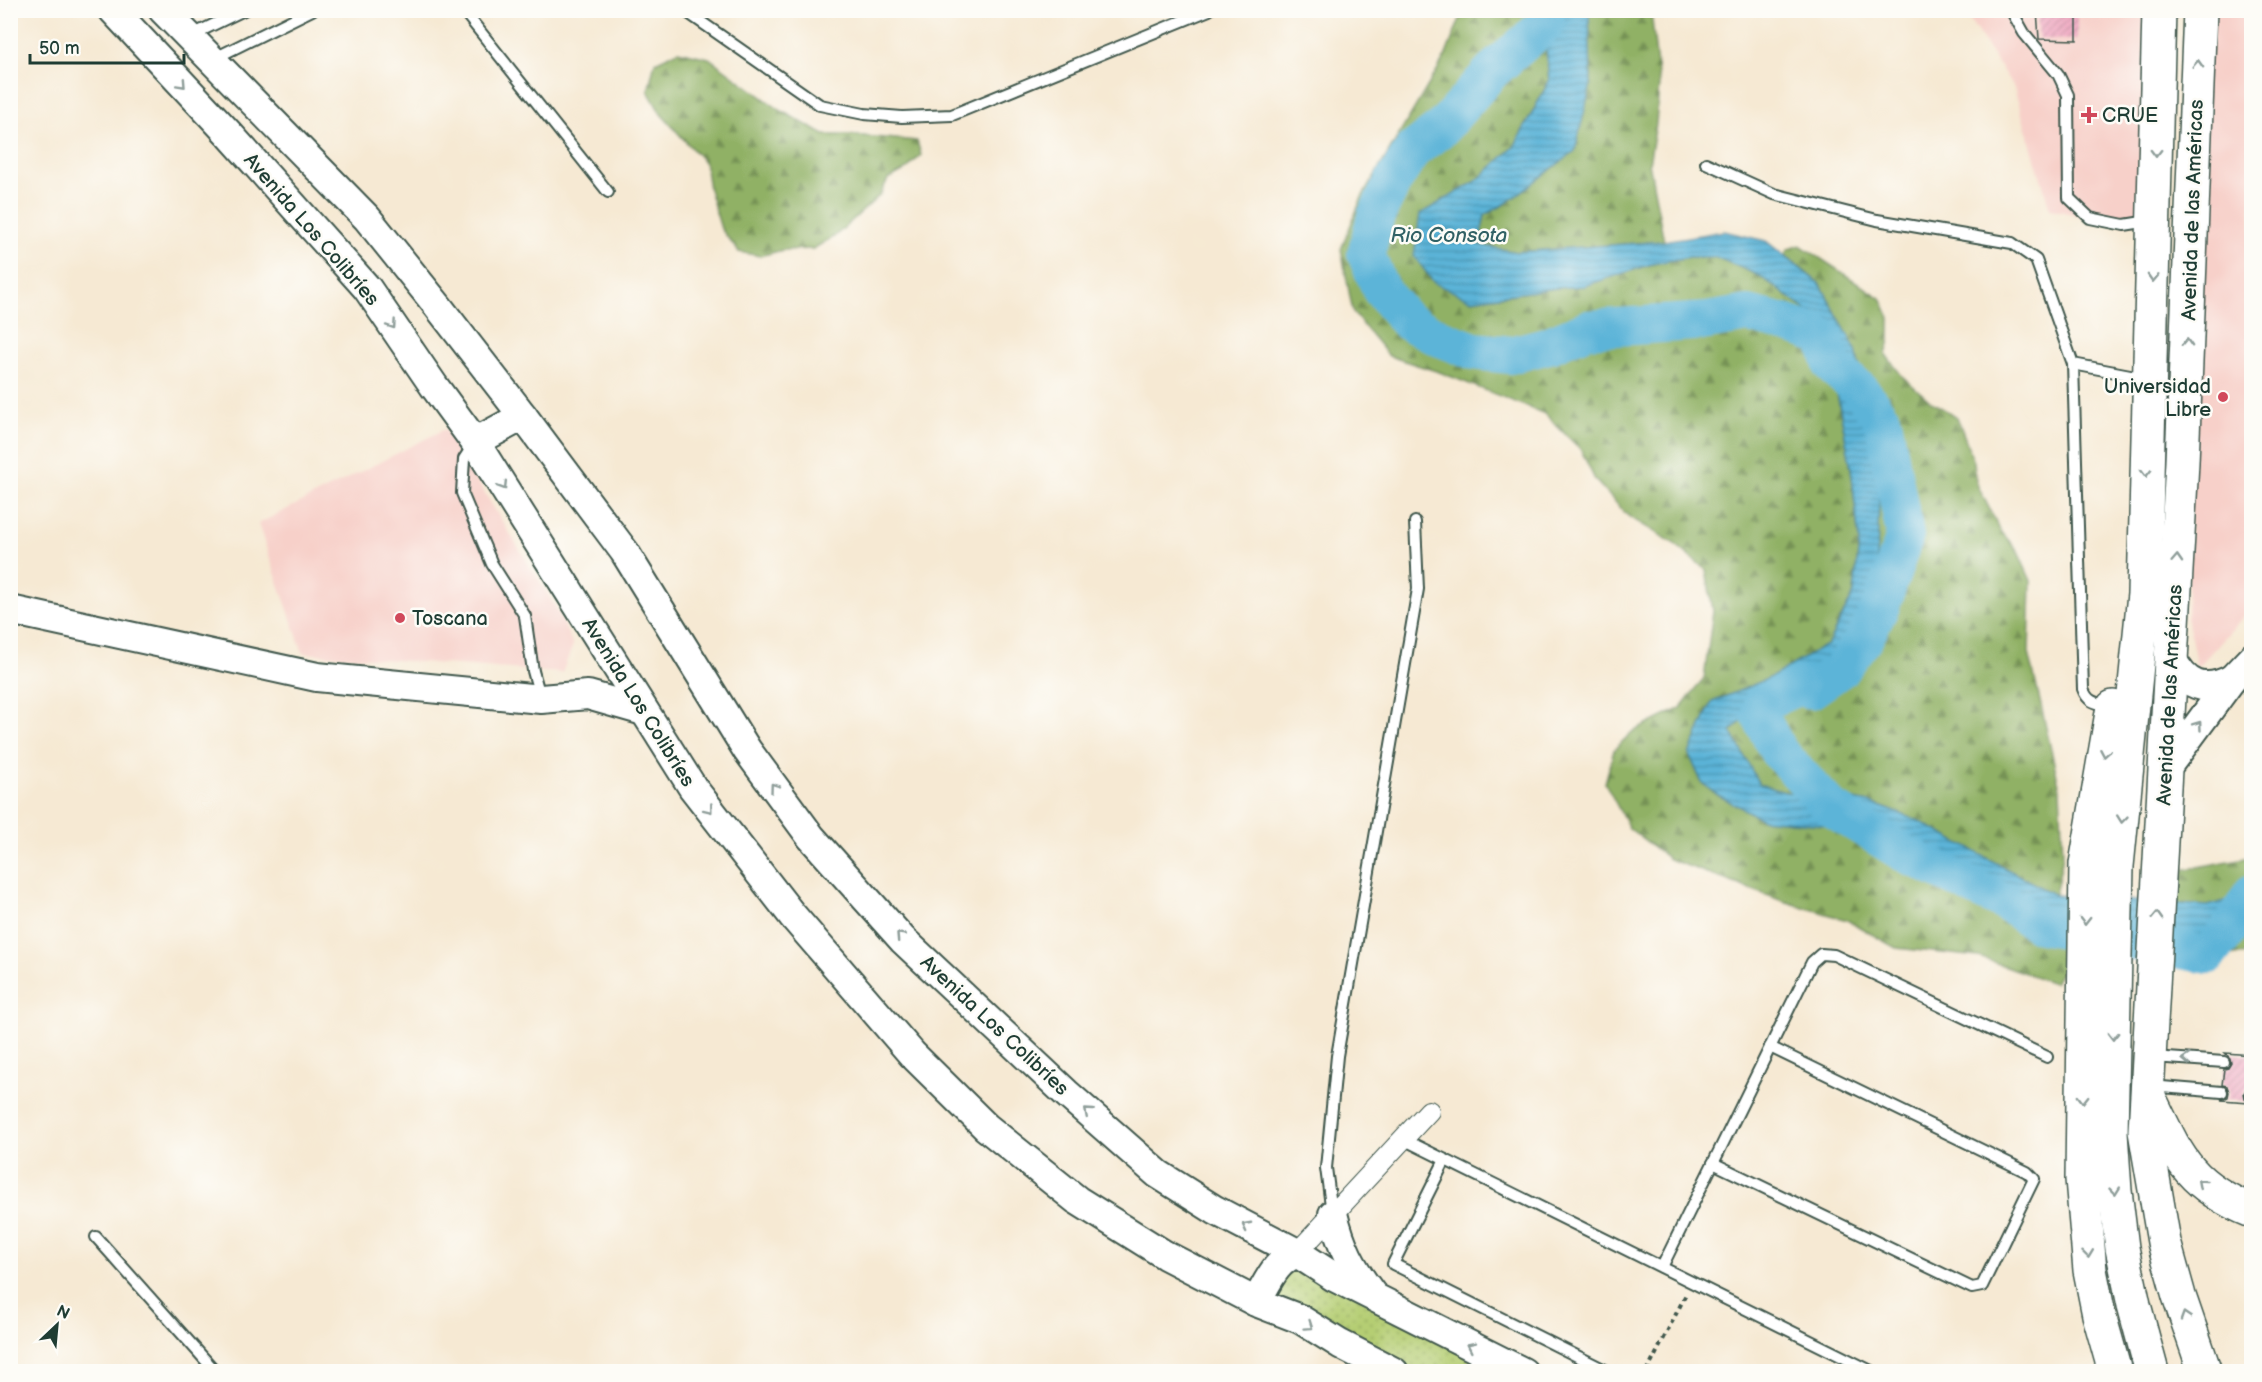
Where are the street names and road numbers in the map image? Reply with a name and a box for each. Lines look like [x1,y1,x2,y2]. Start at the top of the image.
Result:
street label: Avenida de las Américas [2177,99,2209,321]
street label: Avenida Los Colibríes [238,148,384,311]
street label: Avenida de las Américas [2152,584,2188,806]
street label: Avenida Los Colibríes [576,614,700,791]
street label: Avenida Los Colibríes [915,951,1074,1101]

